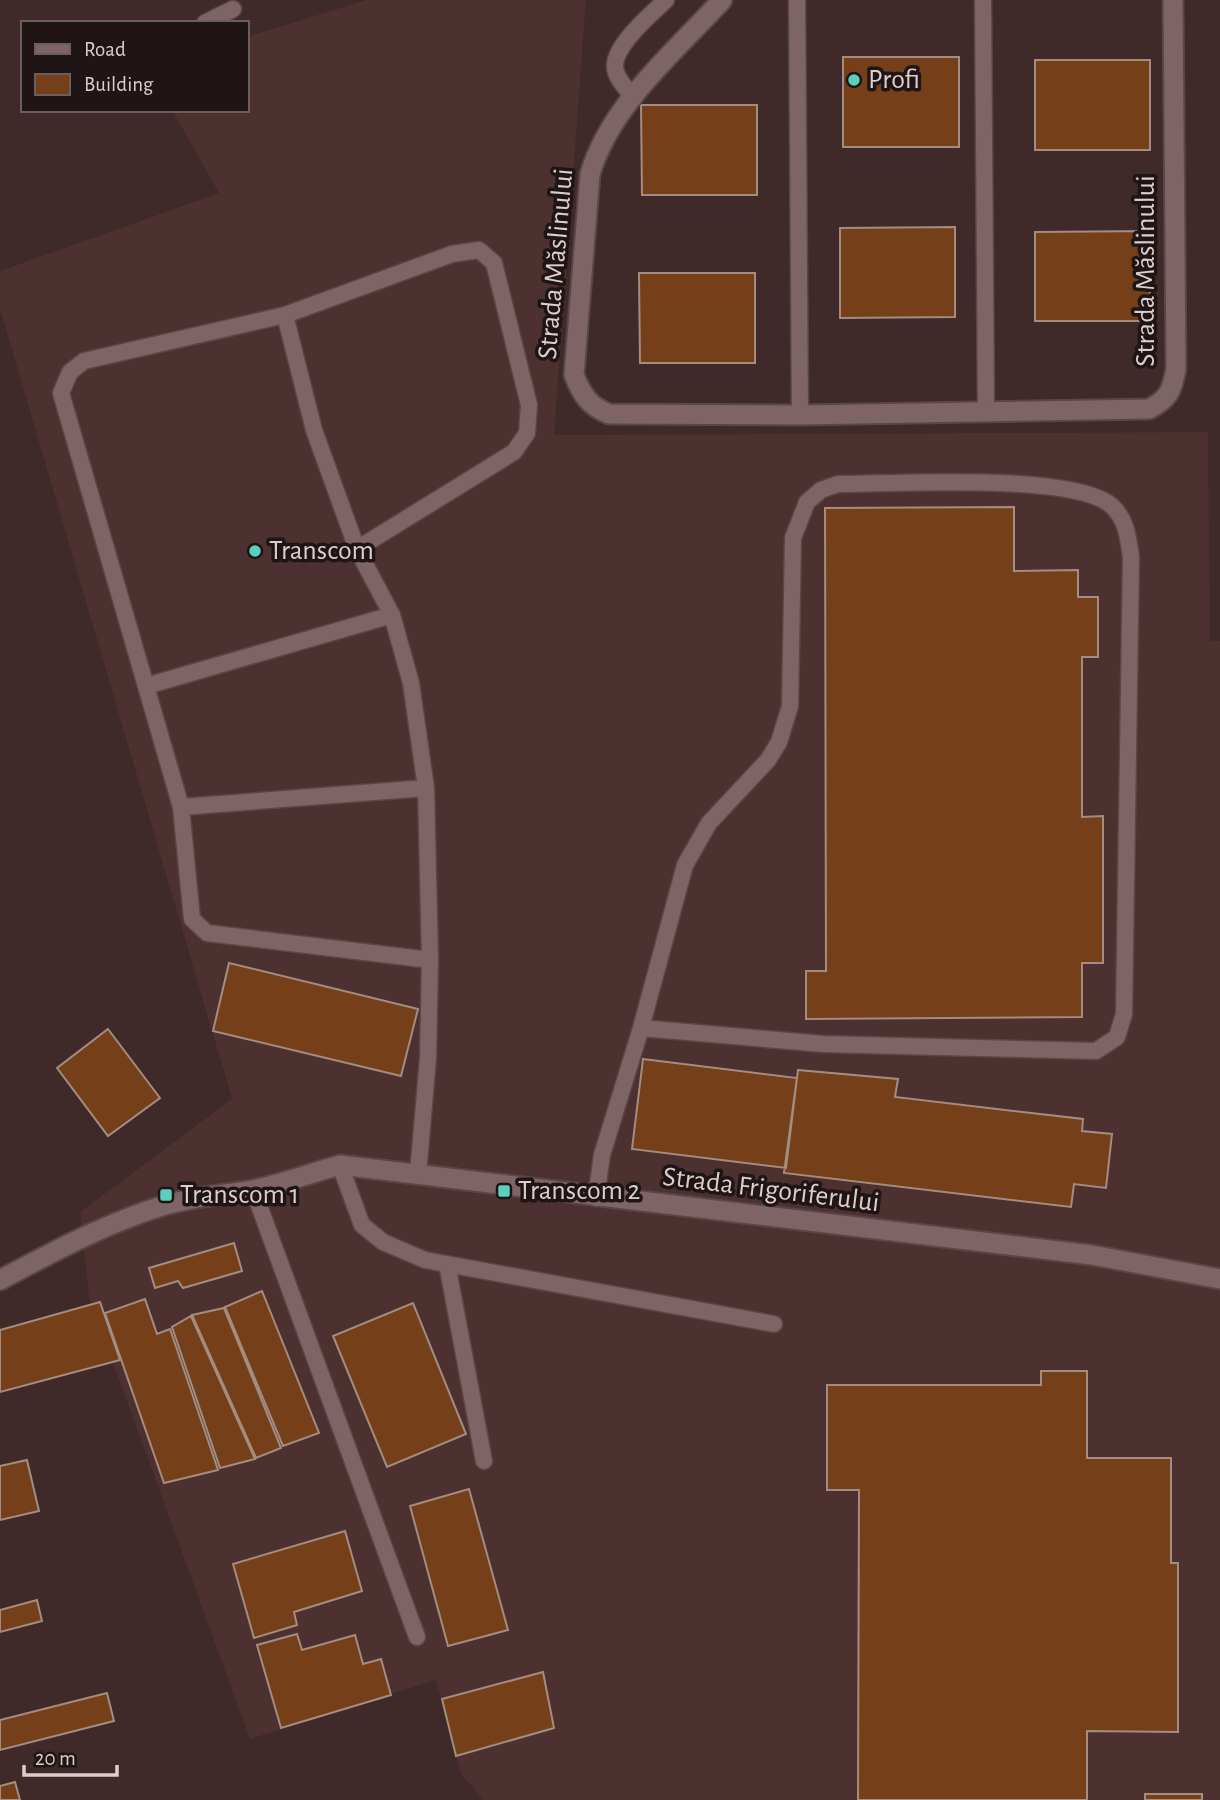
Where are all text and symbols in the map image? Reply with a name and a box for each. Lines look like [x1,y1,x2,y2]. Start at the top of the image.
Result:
legend [21,21,248,112]
text: Road [84,39,126,60]
place label: Profi [868,66,920,94]
marker: Profi [846,72,862,88]
text: Building [84,74,154,95]
street label: Strada Măslinului [534,167,578,361]
street label: Strada Măslinului [1132,175,1160,367]
place label: Transcom [269,537,374,565]
marker: Transcom [247,543,263,559]
street label: Strada Frigoriferului [661,1163,881,1217]
place label: Transcom 2 [518,1177,640,1205]
place label: Transcom 1 [180,1181,299,1209]
marker: Transcom 2 [496,1183,512,1199]
marker: Transcom 1 [158,1187,174,1203]
scale bar [24,1734,117,1778]
text: 20 m [35,1748,76,1769]

